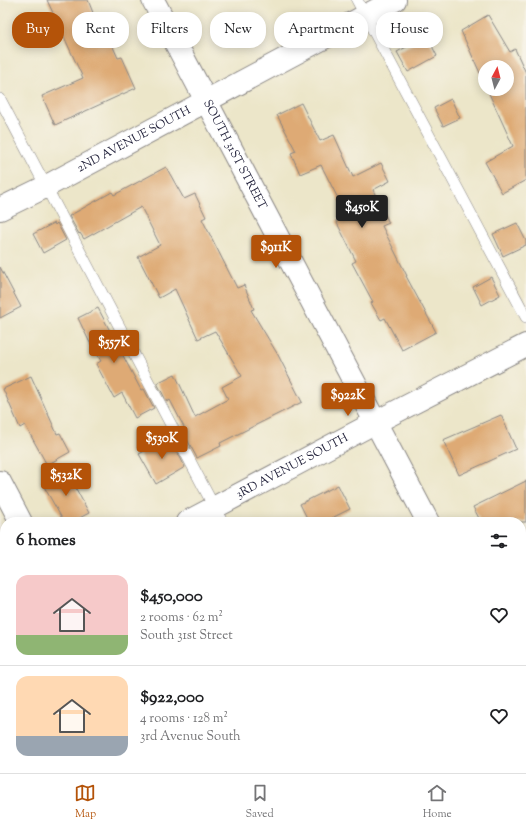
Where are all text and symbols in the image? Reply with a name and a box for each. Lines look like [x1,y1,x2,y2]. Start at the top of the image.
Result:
chip: Buy [12,12,64,48]
chip: Rent [72,12,129,48]
chip: Filters [137,12,202,48]
chip: New [210,12,266,48]
chip: Apartment [274,12,368,48]
chip: House [376,12,443,48]
north arrow [478,60,514,96]
map controls [478,60,514,96]
street label: SOUTH 31ST STREET [198,97,271,213]
street label: 2ND AVENUE SOUTH [74,101,195,177]
pin: $450K [334,195,390,229]
text: $450K [345,199,379,217]
pin: $911K [248,235,304,269]
text: $911K [260,239,292,257]
pin: $557K [86,330,142,364]
text: $557K [98,334,130,352]
pin: $922K [320,383,376,417]
text: $922K [331,387,365,405]
pin: $530K [134,426,190,460]
street label: 3RD AVENUE SOUTH [233,429,352,503]
text: $530K [146,430,178,448]
pin: $532K [38,463,94,497]
text: $532K [50,467,82,485]
text: 6 homes [16,529,76,553]
icon: filters [488,530,510,552]
text: $450,000 [140,585,203,609]
icon: home [48,591,96,639]
icon: heart [488,604,510,626]
text: 2 rooms · 62 m² [140,609,223,627]
text: South 31st Street [140,627,233,645]
text: $922,000 [140,686,204,710]
icon: home [48,692,96,740]
icon: heart [488,705,510,727]
text: 4 rooms · 128 m² [140,710,228,728]
text: 3rd Avenue South [140,728,241,746]
tab: Map [74,782,96,822]
tab: Saved [245,782,274,822]
tab: Home [423,782,452,822]

